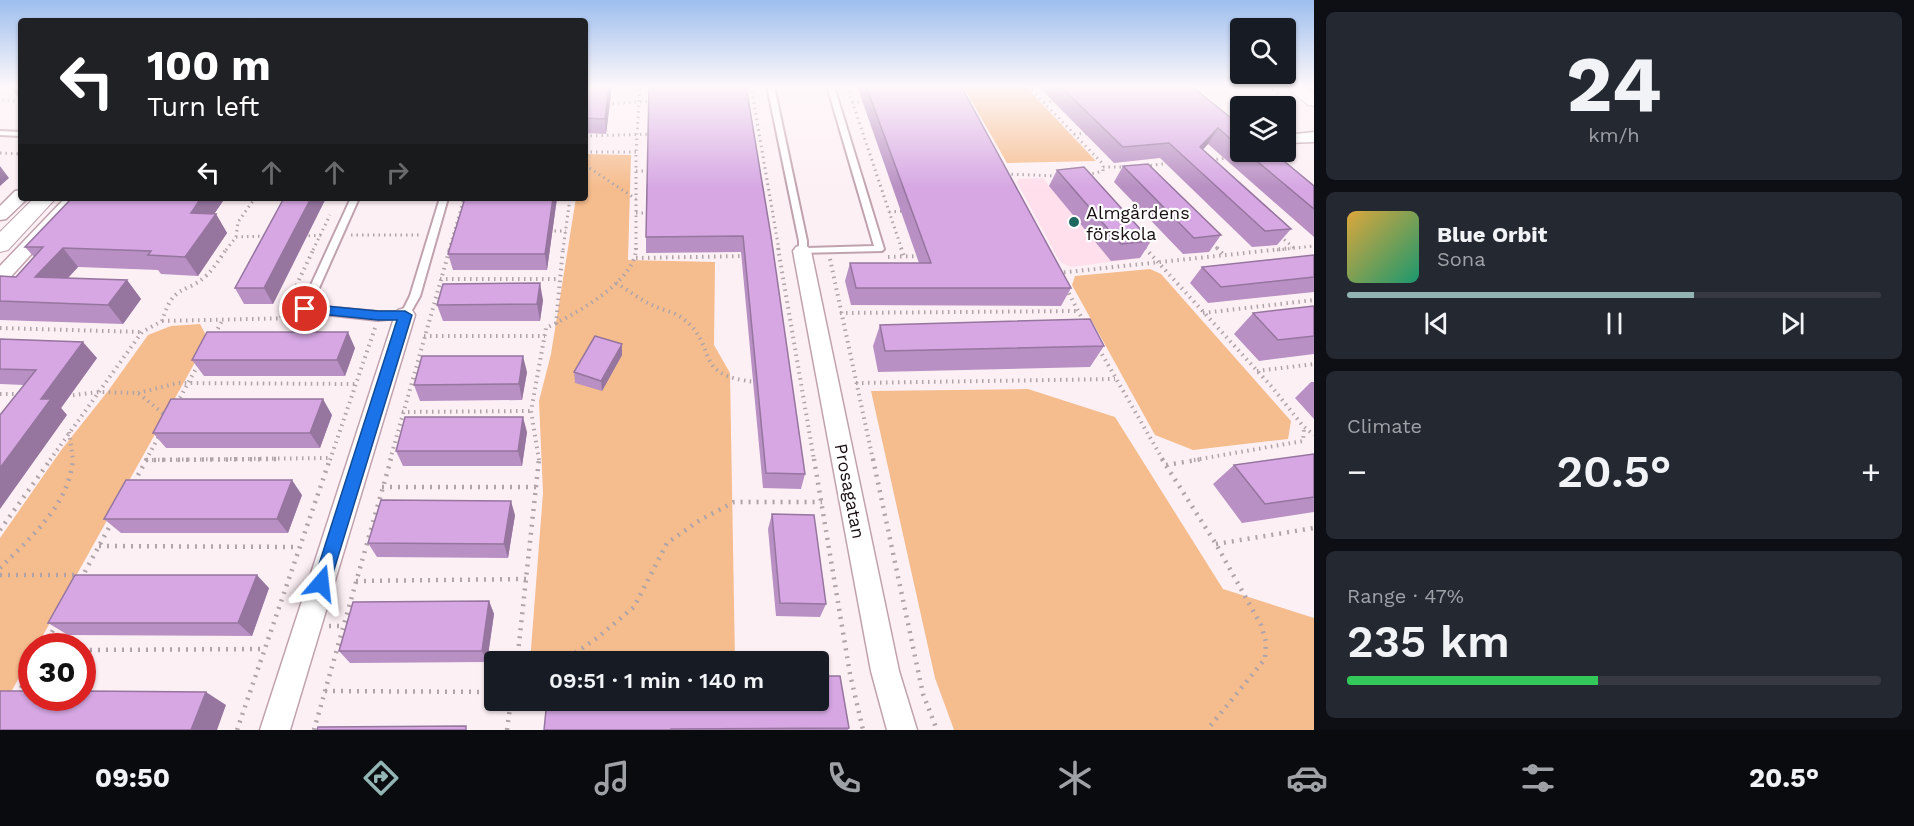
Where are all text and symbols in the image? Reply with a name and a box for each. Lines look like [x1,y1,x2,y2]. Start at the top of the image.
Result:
map controls [1230,18,1296,162]
button: search [1230,18,1296,84]
text: 24 [1566,38,1662,130]
text: 100 m [147,41,271,90]
icon: left [48,42,126,120]
text: Turn left [147,91,259,123]
button: layers [1230,96,1296,162]
text: km/h [1588,123,1640,147]
icon: left [192,156,225,189]
icon: ahead [255,156,288,189]
icon: ahead [318,156,351,189]
icon: right [381,156,414,189]
place label: Almgårdens förskola [1086,202,1190,244]
marker: Almgårdens förskola [1067,215,1081,229]
text: Blue Orbit [1437,222,1547,247]
text: Sona [1437,247,1486,271]
pin [279,283,330,334]
icon: arrive [288,292,321,325]
icon: previous [1420,307,1453,340]
icon: pause [1598,307,1631,340]
icon: next [1776,307,1809,340]
text: Climate [1347,414,1422,438]
street label: Prosagatan [830,441,870,541]
text: 20.5° [1556,445,1672,498]
text: − [1347,452,1367,491]
text: + [1861,452,1881,491]
position arrow [289,551,353,615]
text: Range · 47% [1347,584,1464,608]
text: 235 km [1347,615,1510,668]
speed limit sign: 30 [18,633,96,711]
text: 09:51 · 1 min · 140 m [549,668,764,693]
icon: directions [360,757,402,799]
icon: music [591,757,633,799]
icon: phone [823,757,865,799]
icon: climate [1054,757,1096,799]
icon: car [1286,757,1328,799]
icon: filters [1517,757,1559,799]
text: 09:50 [95,762,170,794]
text: 20.5° [1749,762,1819,794]

